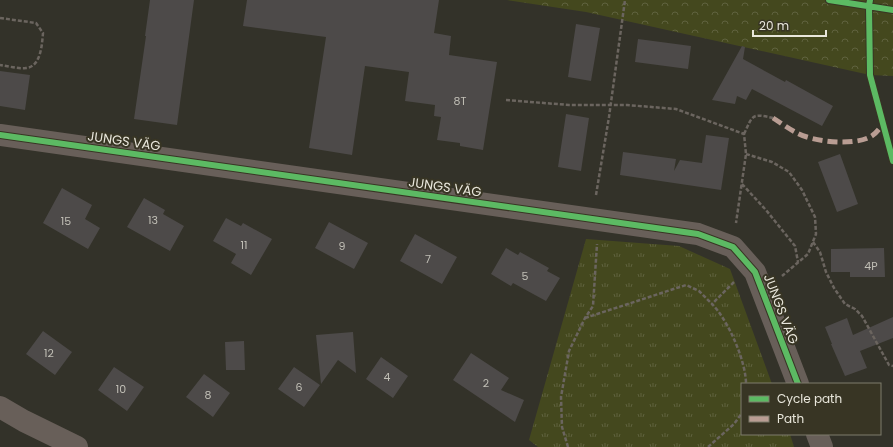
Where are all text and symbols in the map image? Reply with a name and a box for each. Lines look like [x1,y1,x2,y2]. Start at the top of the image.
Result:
scale bar [753,12,826,38]
text: 20 m [759,17,789,34]
house number: 8T [454,93,466,109]
street label: JUNGS VÄG [86,126,162,156]
street label: JUNGS VÄG [407,172,483,202]
house number: 13 [148,212,158,228]
house number: 15 [61,213,71,229]
house number: 11 [240,237,248,253]
house number: 9 [339,238,346,254]
house number: 7 [425,251,431,267]
house number: 4P [864,258,878,274]
house number: 5 [522,268,529,284]
street label: JUNGS VÄG [759,271,803,347]
house number: 12 [44,345,54,361]
house number: 4 [384,369,391,385]
house number: 2 [483,375,489,391]
house number: 6 [296,379,303,395]
house number: 10 [116,381,126,397]
legend [741,383,881,435]
house number: 8 [205,387,212,403]
text: Cycle path [777,390,842,407]
text: Path [777,410,804,427]

